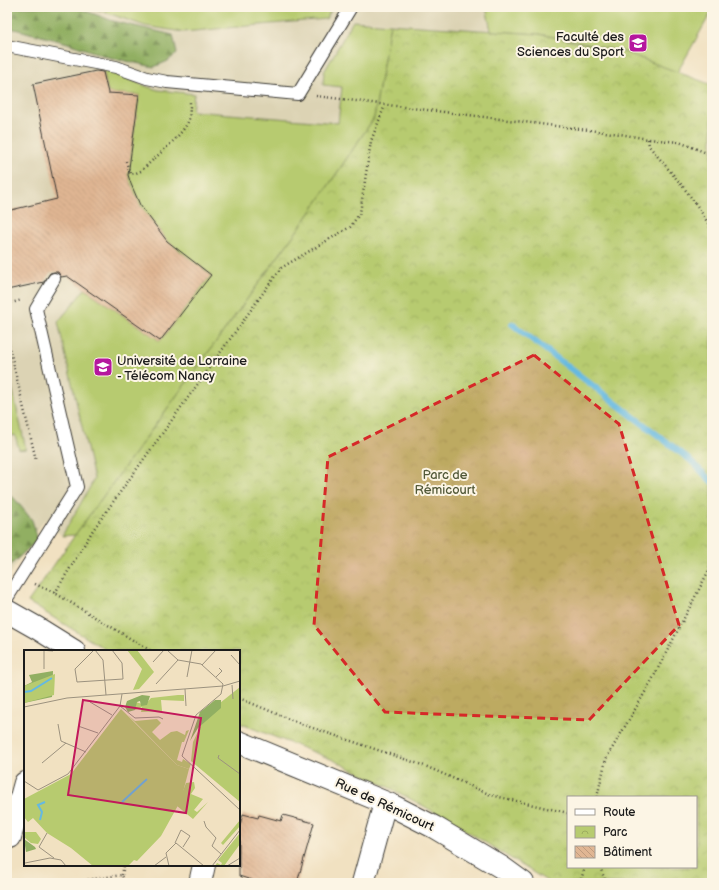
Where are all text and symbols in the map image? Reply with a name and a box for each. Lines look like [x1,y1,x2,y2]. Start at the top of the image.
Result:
place label: Faculté des Sciences du Sport [517,29,625,60]
school or university icon: Faculté des Sciences du Sport [627,32,649,54]
place label: Université de Lorraine - Télécom Nancy [117,353,247,384]
school or university icon: Université de Lorraine - Télécom Nancy [92,356,114,378]
park label: Parc de Rémicourt [414,467,476,498]
inset map [24,650,240,866]
street label: Rue de Rémicourt [332,775,437,835]
legend [567,796,697,868]
text: Route [603,805,635,820]
text: Parc [603,825,627,840]
text: Bâtiment [603,845,652,860]

